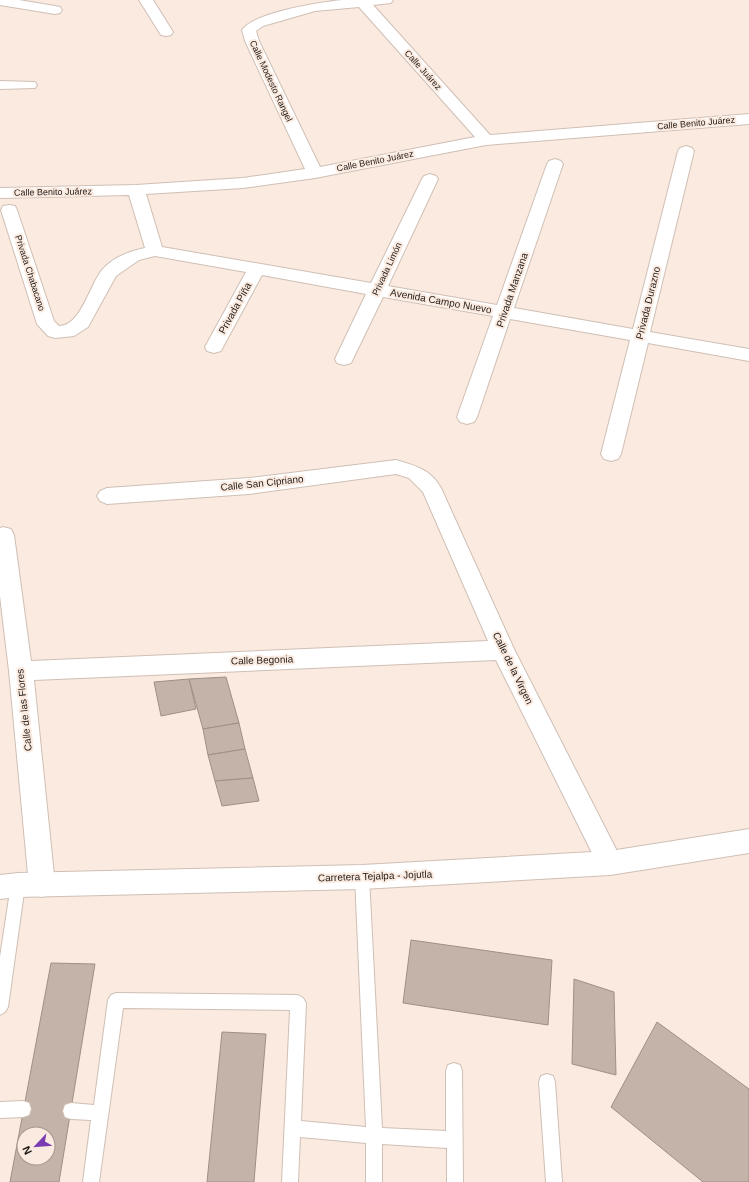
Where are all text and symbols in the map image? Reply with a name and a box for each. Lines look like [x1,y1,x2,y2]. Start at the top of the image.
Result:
street label: Calle Modesto Rangel [248,39,294,123]
street label: Calle Juárez [403,48,444,92]
street label: Calle Benito Juárez [657,115,736,131]
street label: Calle Benito Juárez [336,149,415,173]
street label: Calle Benito Juárez [14,186,93,198]
street label: Privada Chabacano [13,234,47,312]
street label: Privada Limón [370,241,404,297]
street label: Privada Manzana [494,251,530,329]
street label: Privada Durazno [634,265,662,340]
street label: Privada Piña [216,280,254,335]
street label: Avenida Campo Nuevo [389,287,493,315]
street label: Calle San Cipriano [220,473,304,493]
street label: Calle de la Virgen [491,630,535,706]
street label: Calle Begonia [231,653,294,667]
street label: Calle de las Flores [14,668,34,752]
street label: Carretera Tejalpa - Jojutla [318,868,433,883]
north arrow [16,1126,56,1166]
text: N [20,1144,34,1157]

